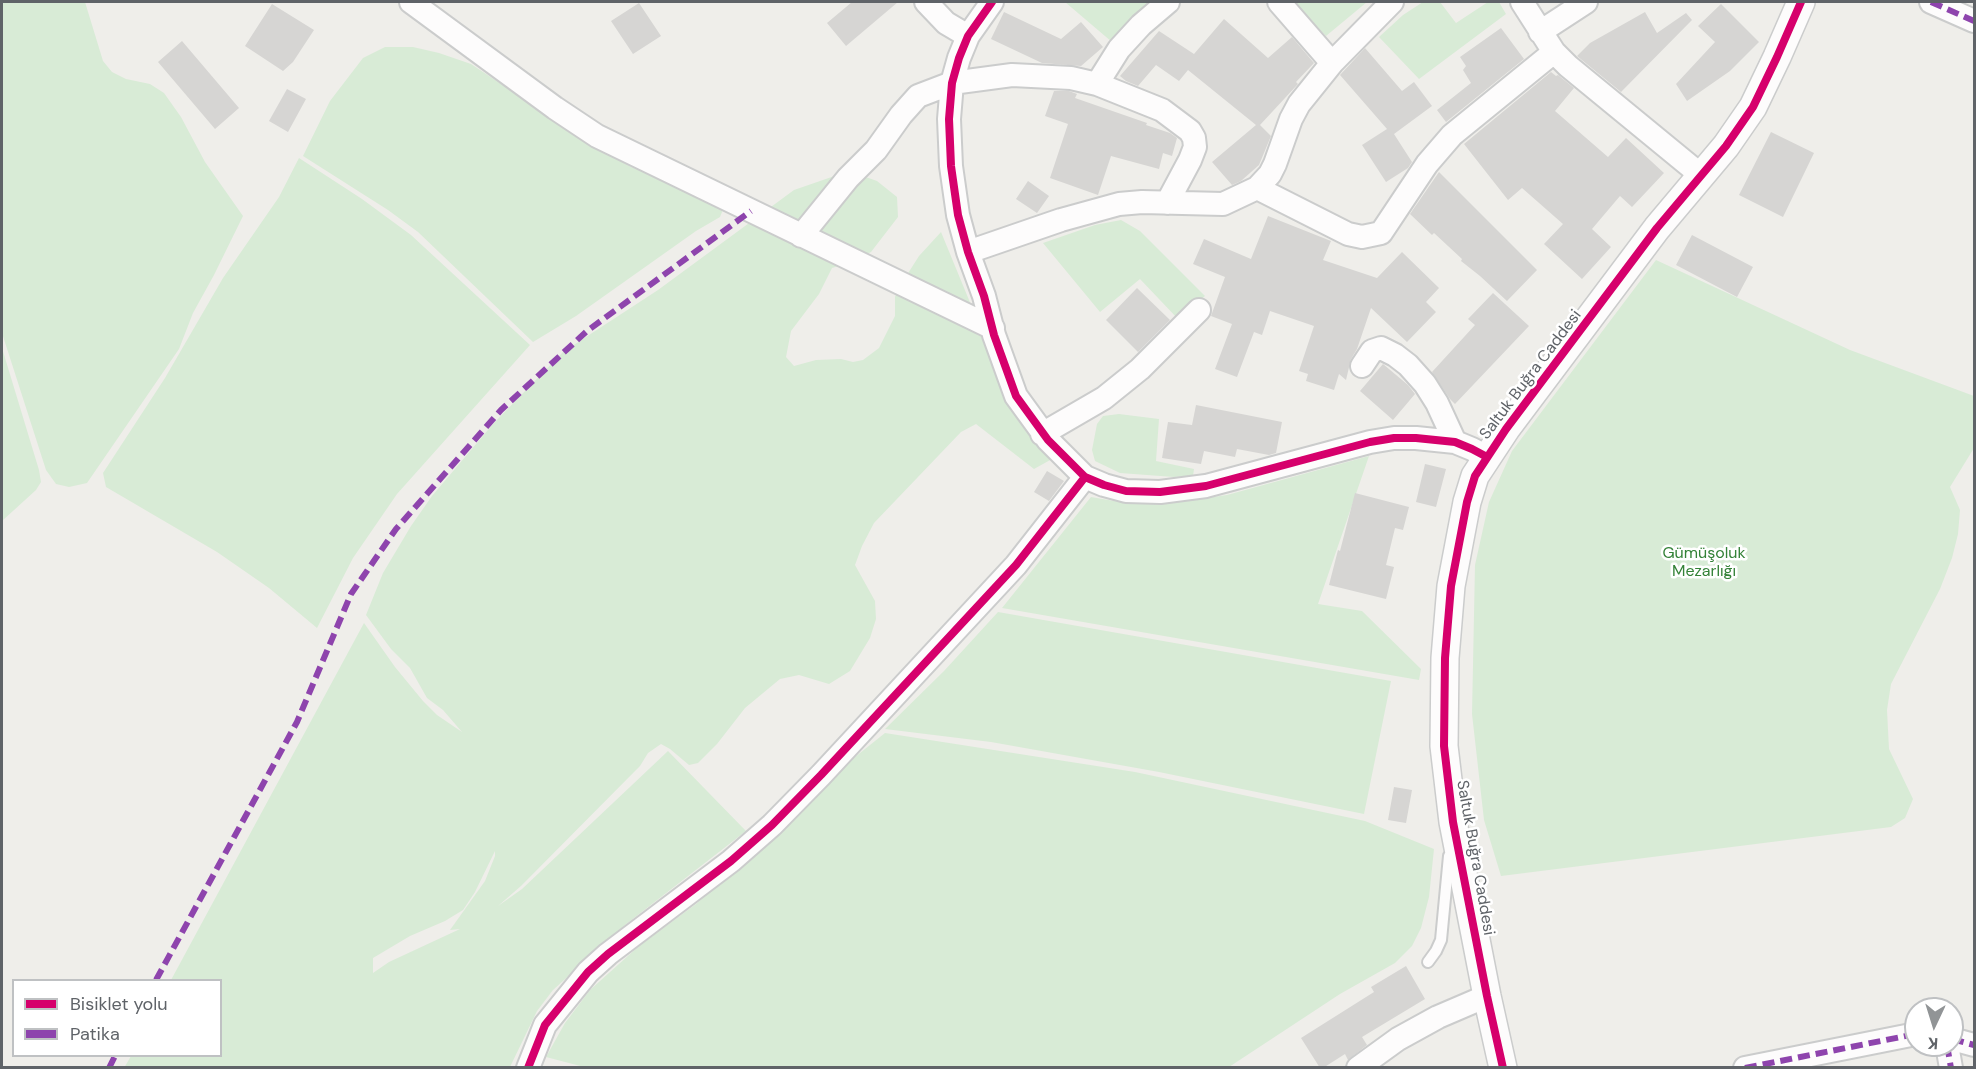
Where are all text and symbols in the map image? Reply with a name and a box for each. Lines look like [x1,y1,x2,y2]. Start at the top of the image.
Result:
street label: Saltuk Buğra Caddesi [1476,306,1586,444]
park label: Gümüşoluk Mezarlığı [1662,544,1746,582]
street label: Saltuk Buğra Caddesi [1452,779,1498,937]
legend [12,979,222,1057]
text: Bisiklet yolu [70,992,168,1016]
north arrow [1904,997,1964,1057]
text: Patika [70,1022,120,1046]
text: K [1927,1033,1939,1054]

